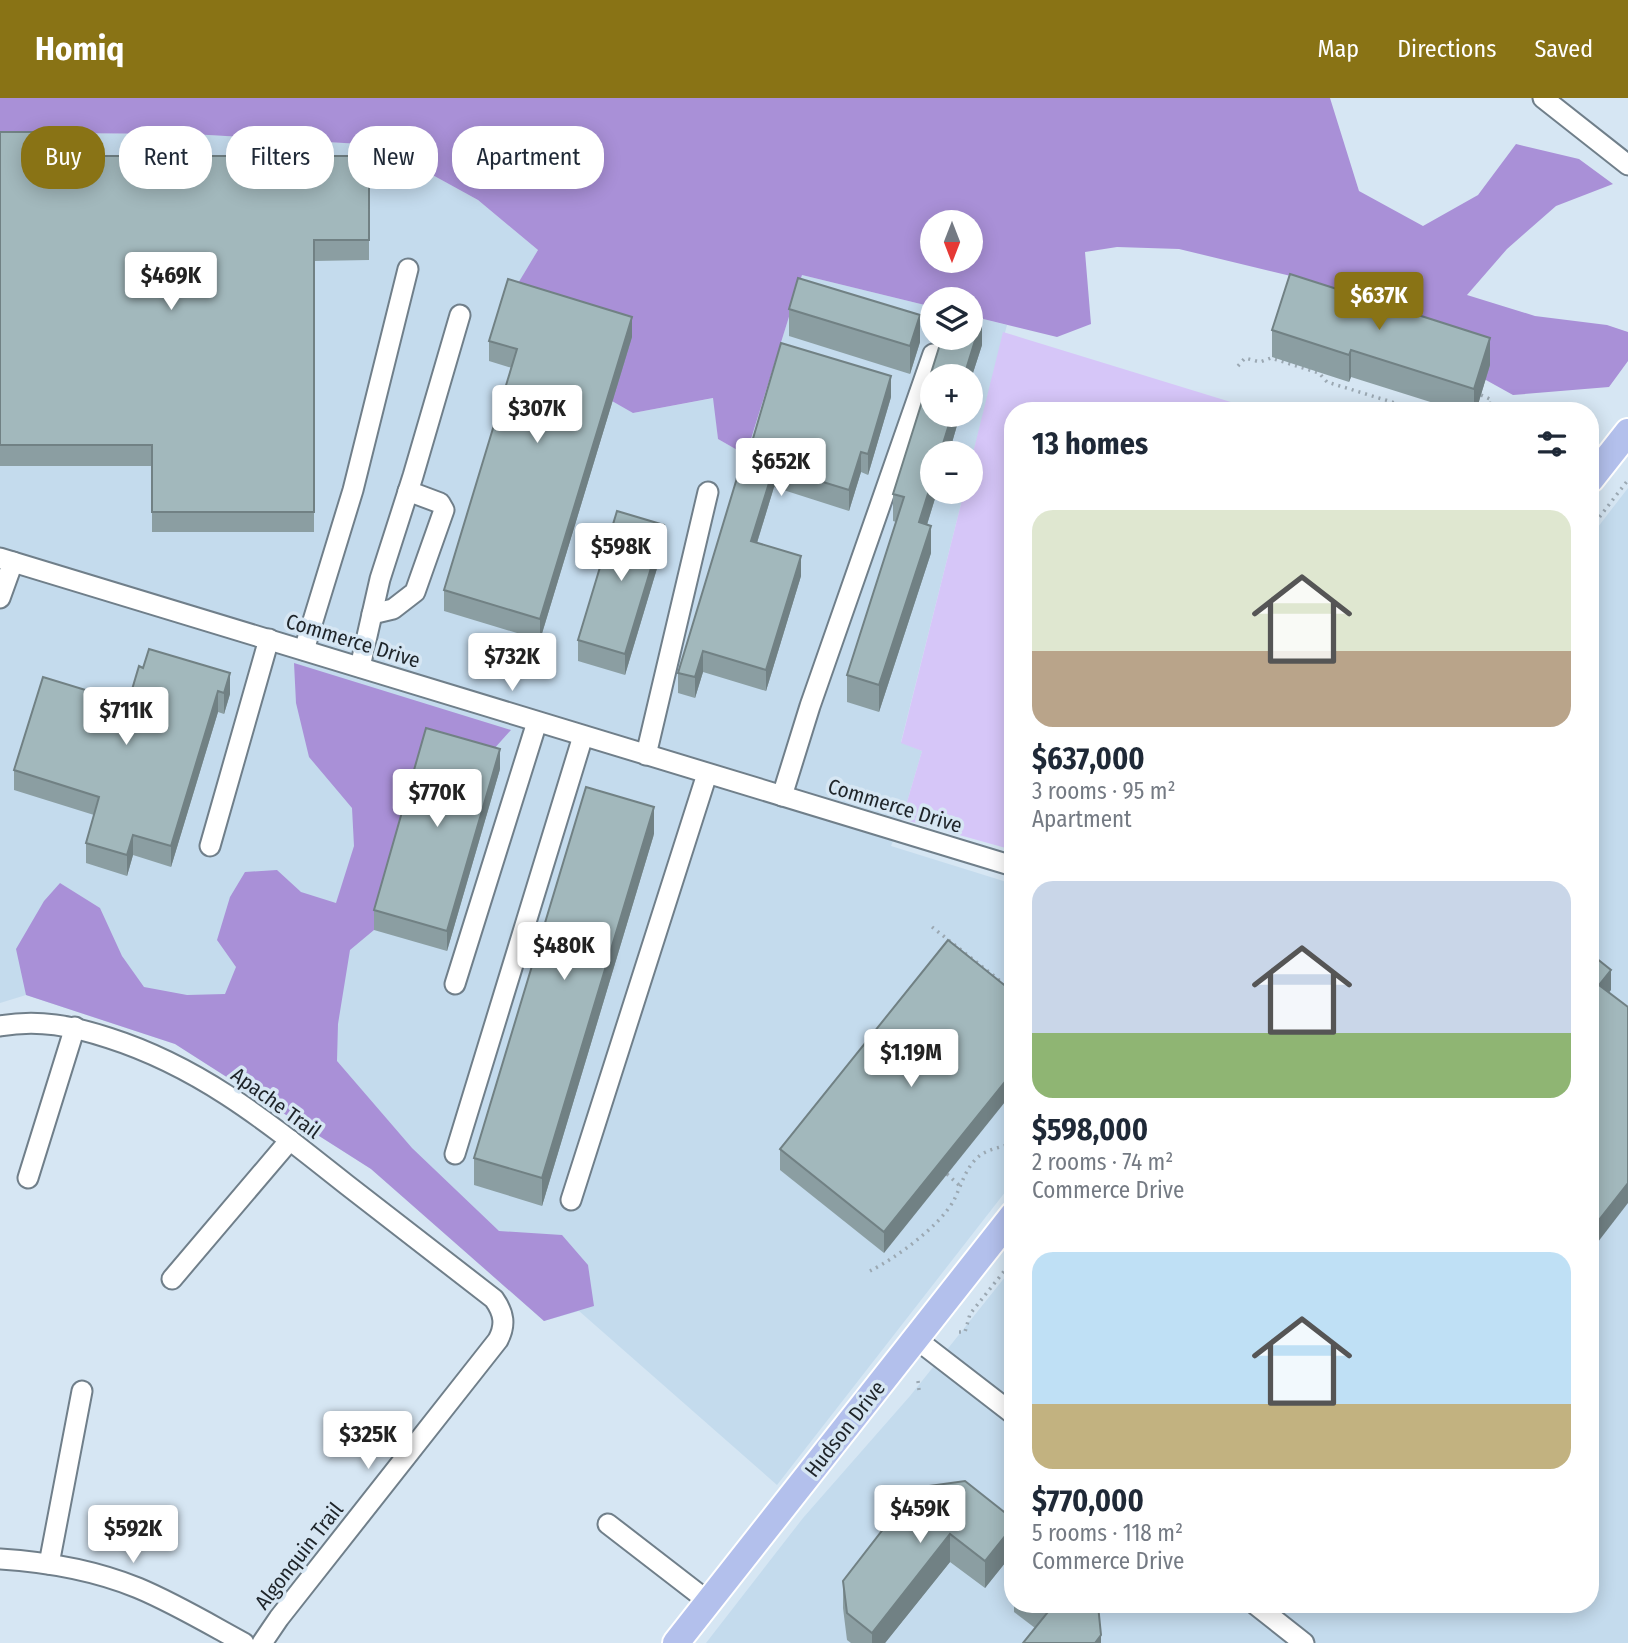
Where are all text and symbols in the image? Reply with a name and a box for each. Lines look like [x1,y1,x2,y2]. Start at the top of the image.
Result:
text: Homiq [35,29,124,69]
text: Map [1318,35,1359,63]
text: Directions [1397,35,1496,63]
text: Saved [1534,35,1593,63]
chip: Buy [21,126,105,189]
chip: Rent [119,126,212,189]
chip: Filters [226,126,334,189]
chip: New [348,126,438,189]
chip: Apartment [452,126,604,189]
north arrow [920,210,984,273]
map controls [920,210,983,504]
pin: $469K [122,252,220,312]
text: $469K [141,261,201,289]
pin: $637K [1330,272,1428,332]
text: $637K [1350,281,1408,309]
button: layers [920,287,983,350]
button: + [920,364,983,427]
pin: $307K [488,386,586,445]
text: $307K [508,394,566,422]
icon: filters [1533,425,1571,463]
text: 13 homes [1032,426,1148,462]
pin: $652K [732,438,830,498]
button: − [920,441,983,504]
text: $652K [752,447,810,475]
pin: $598K [572,524,670,583]
text: $598K [591,532,651,560]
icon: home [1239,556,1365,682]
street label: Commerce Drive [283,608,423,674]
pin: $732K [463,634,561,693]
text: $732K [484,642,540,670]
pin: $711K [77,688,175,747]
text: $711K [99,696,153,724]
text: $637,000 [1032,741,1145,777]
pin: $770K [388,770,486,829]
street label: Commerce Drive [825,773,965,839]
text: 3 rooms · 95 m² [1032,777,1176,805]
text: $770K [409,778,465,806]
text: Apartment [1032,805,1132,833]
pin: $480K [515,922,613,982]
icon: home [1239,927,1365,1053]
text: $480K [533,931,595,959]
pin: $1.19M [854,1030,968,1089]
text: $1.19M [880,1038,942,1066]
street label: Apache Trail [226,1062,326,1145]
text: $598,000 [1032,1112,1148,1148]
text: 2 rooms · 74 m² [1032,1148,1173,1176]
text: Commerce Drive [1032,1176,1184,1204]
icon: home [1239,1298,1365,1424]
street label: Hudson Drive [799,1376,891,1482]
pin: $325K [319,1412,417,1471]
text: $325K [339,1420,397,1448]
text: $770,000 [1032,1483,1144,1519]
pin: $459K [871,1486,969,1545]
text: $459K [890,1494,950,1522]
street label: Algonquin Trail [249,1497,349,1615]
pin: $592K [84,1506,182,1565]
text: $592K [104,1514,162,1542]
text: 5 rooms · 118 m² [1032,1519,1183,1547]
text: Commerce Drive [1032,1547,1184,1575]

